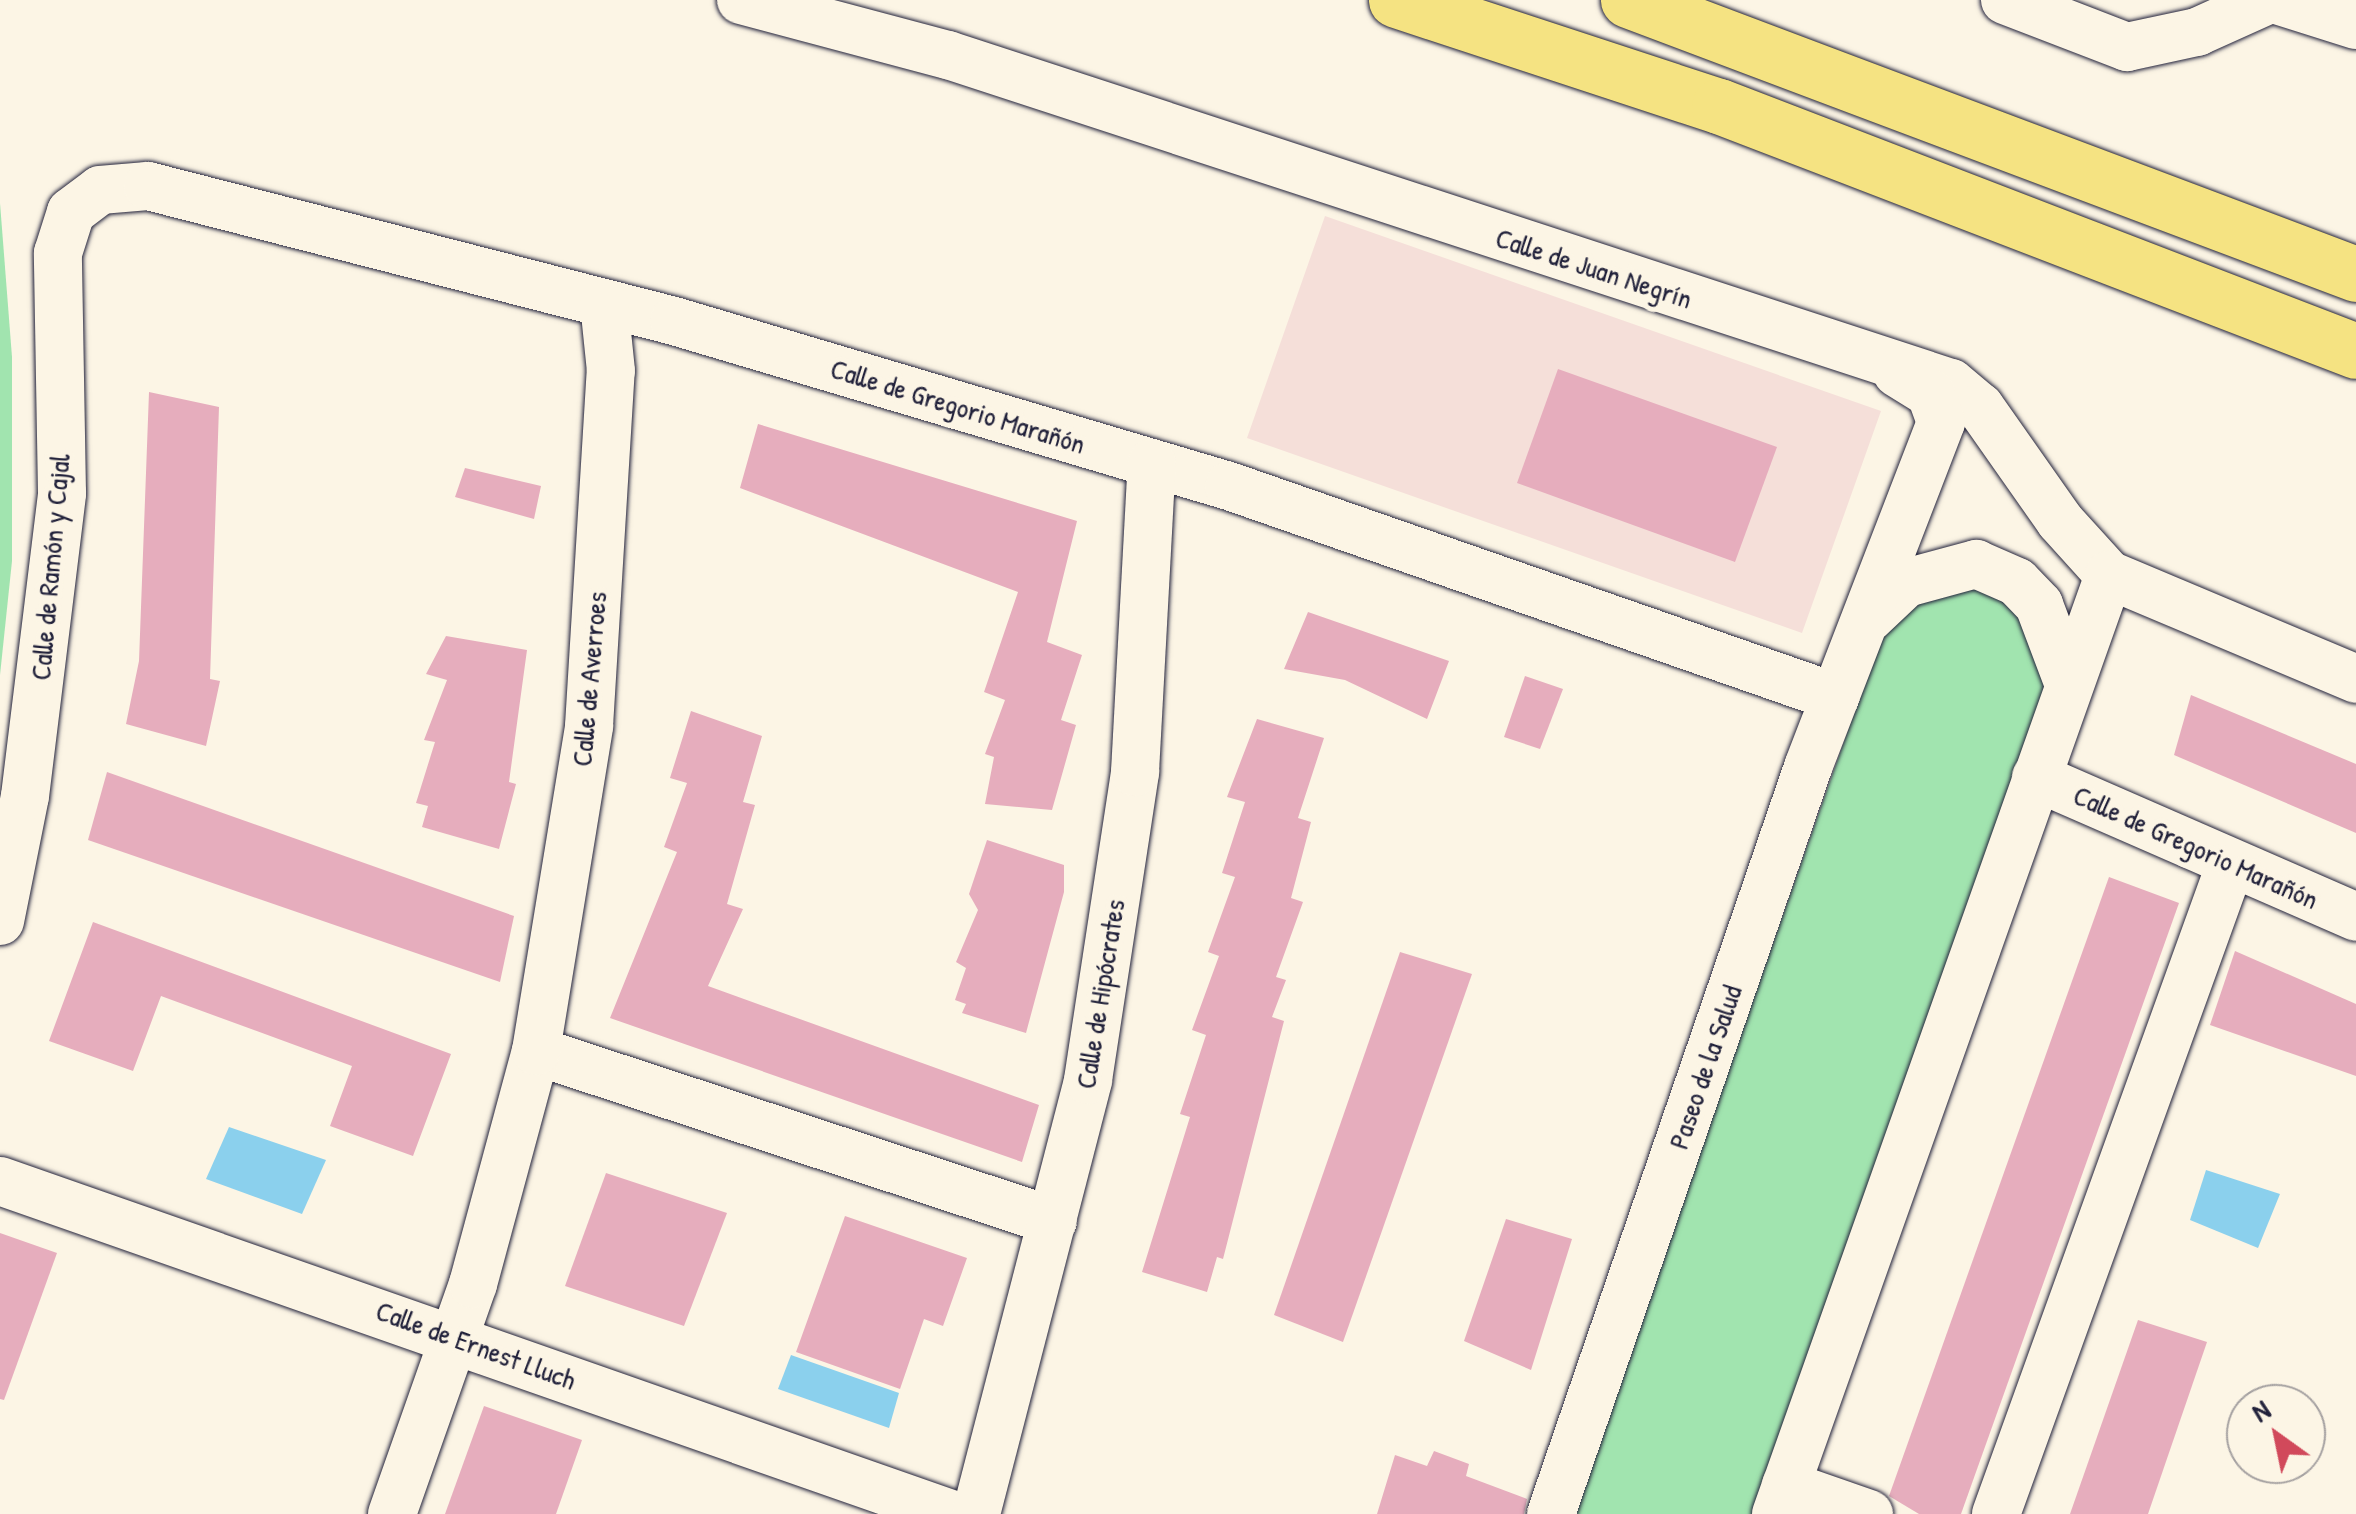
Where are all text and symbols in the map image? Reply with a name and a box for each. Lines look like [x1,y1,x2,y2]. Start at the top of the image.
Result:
street label: Calle de Juan Negrín [1492,220,1696,316]
street label: Calle de Gregorio Marañón [827,351,1089,461]
street label: Calle de Ramón y Cajal [23,452,77,682]
street label: Calle de Averroes [565,590,613,768]
street label: Calle de Gregorio Marañón [2068,778,2324,916]
street label: Calle de Hipócrates [1068,897,1132,1091]
street label: Paseo de la Salud [1661,981,1749,1153]
street label: Calle de Ernest Lluch [372,1293,580,1397]
north arrow [2226,1384,2326,1484]
text: N [2244,1391,2277,1431]

